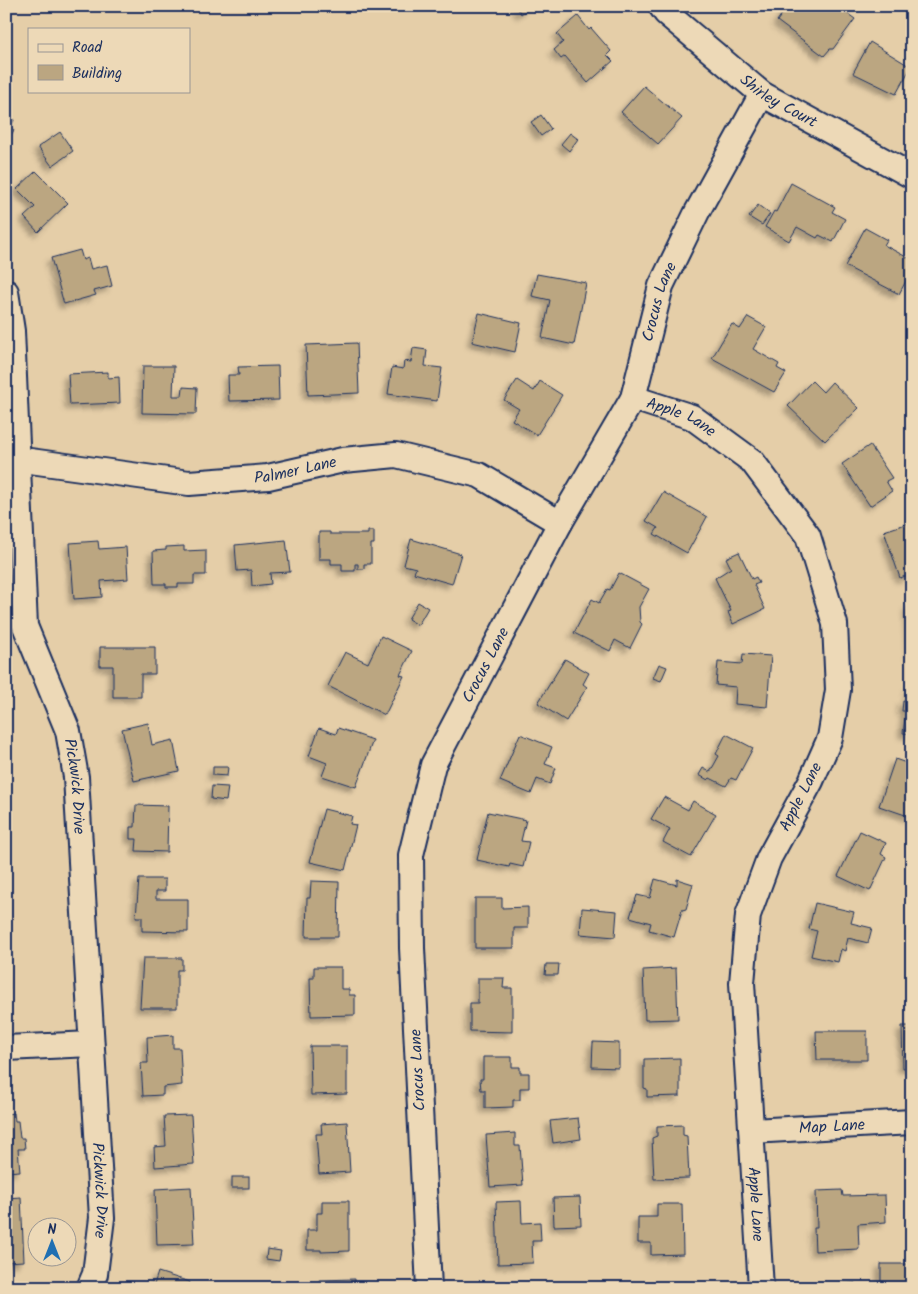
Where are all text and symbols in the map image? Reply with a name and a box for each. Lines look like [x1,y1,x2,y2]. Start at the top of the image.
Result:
legend [28,28,190,92]
text: Road [72,36,103,60]
text: Building [72,62,122,86]
street label: Shirley Court [734,68,823,135]
street label: Crocus Lane [635,258,683,344]
street label: Apple Lane [643,391,721,443]
street label: Palmer Lane [253,449,339,491]
street label: Crocus Lane [455,623,516,707]
street label: Pickwick Drive [57,736,92,835]
street label: Apple Lane [773,758,829,836]
street label: Crocus Lane [403,1028,433,1112]
street label: Map Lane [798,1112,866,1141]
street label: Pickwick Drive [85,1142,115,1240]
street label: Apple Lane [741,1166,771,1242]
north arrow [28,1216,78,1266]
text: N [48,1219,57,1241]

